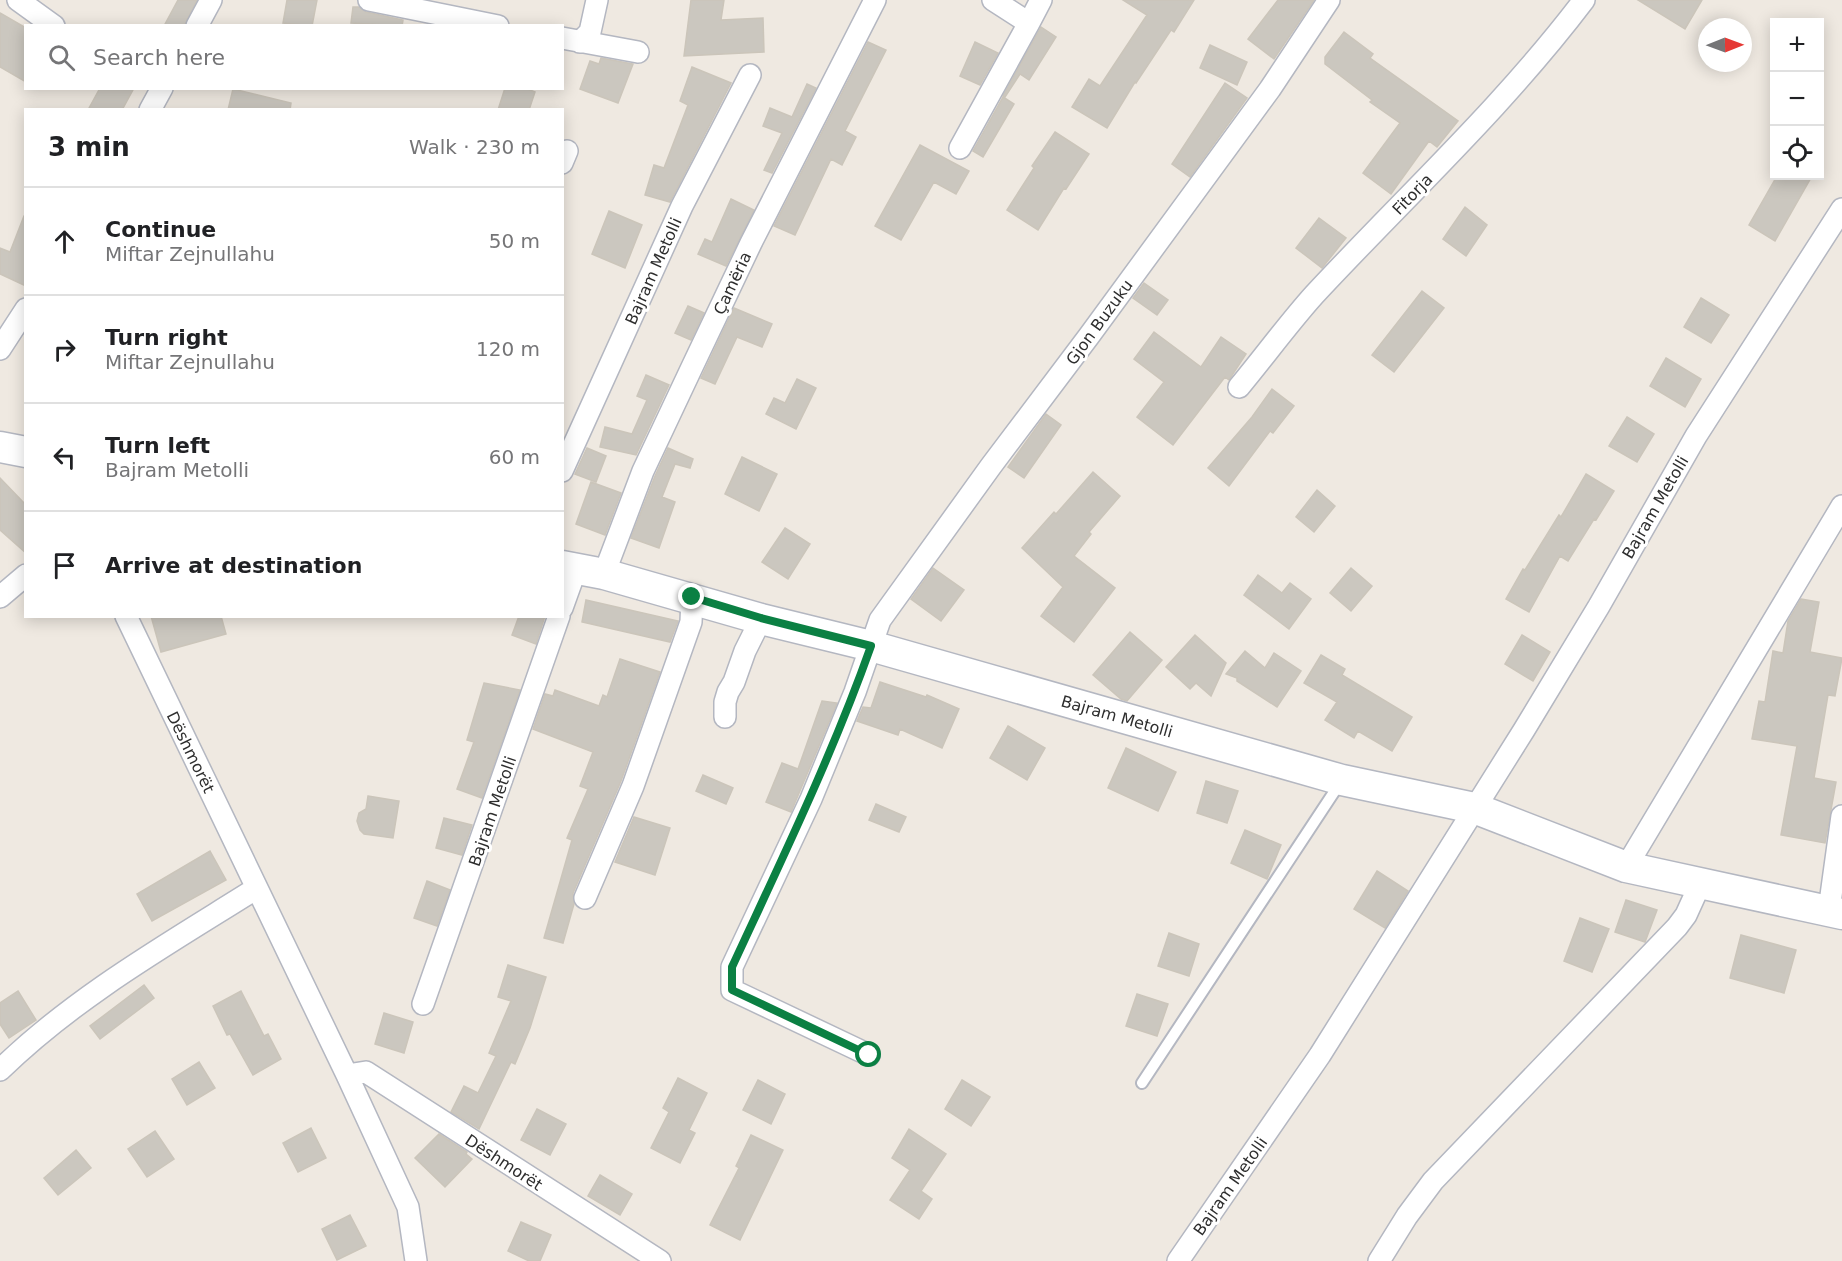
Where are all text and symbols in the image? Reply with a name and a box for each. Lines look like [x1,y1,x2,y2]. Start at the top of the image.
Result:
north arrow [1698,18,1752,72]
map controls [1770,18,1824,180]
button: + [1770,18,1824,72]
search box [24,24,564,90]
icon: search [45,41,78,74]
text: Search here [93,45,225,70]
button: − [1770,72,1824,126]
button: locate [1770,126,1824,180]
text: 3 min [48,132,130,162]
text: Walk · 230 m [409,135,540,159]
street label: Fitorja [1388,170,1436,219]
street label: Bajram Metolli [621,215,686,328]
text: Continue [105,217,216,242]
icon: ahead [48,225,81,258]
text: 50 m [489,229,540,253]
text: Miftar Zejnullahu [105,242,275,266]
street label: Çamëria [710,249,755,318]
street label: Gjon Buzuku [1062,276,1137,369]
text: Turn right [105,325,228,350]
icon: right [48,333,81,366]
text: 120 m [476,337,540,361]
text: Miftar Zejnullahu [105,350,275,374]
text: Turn left [105,433,210,458]
icon: left [48,441,81,474]
text: 60 m [489,445,540,469]
street label: Bajram Metolli [1618,453,1692,562]
text: Bajram Metolli [105,458,249,482]
icon: arrive [48,549,81,582]
text: Arrive at destination [105,553,362,578]
route end [678,583,704,609]
street label: Bajram Metolli [1059,691,1175,742]
street label: Dëshmorët [163,708,218,796]
street label: Bajram Metolli [465,754,520,869]
route start [855,1041,881,1067]
street label: Dëshmorët [462,1130,546,1194]
street label: Bajram Metolli [1190,1134,1271,1239]

